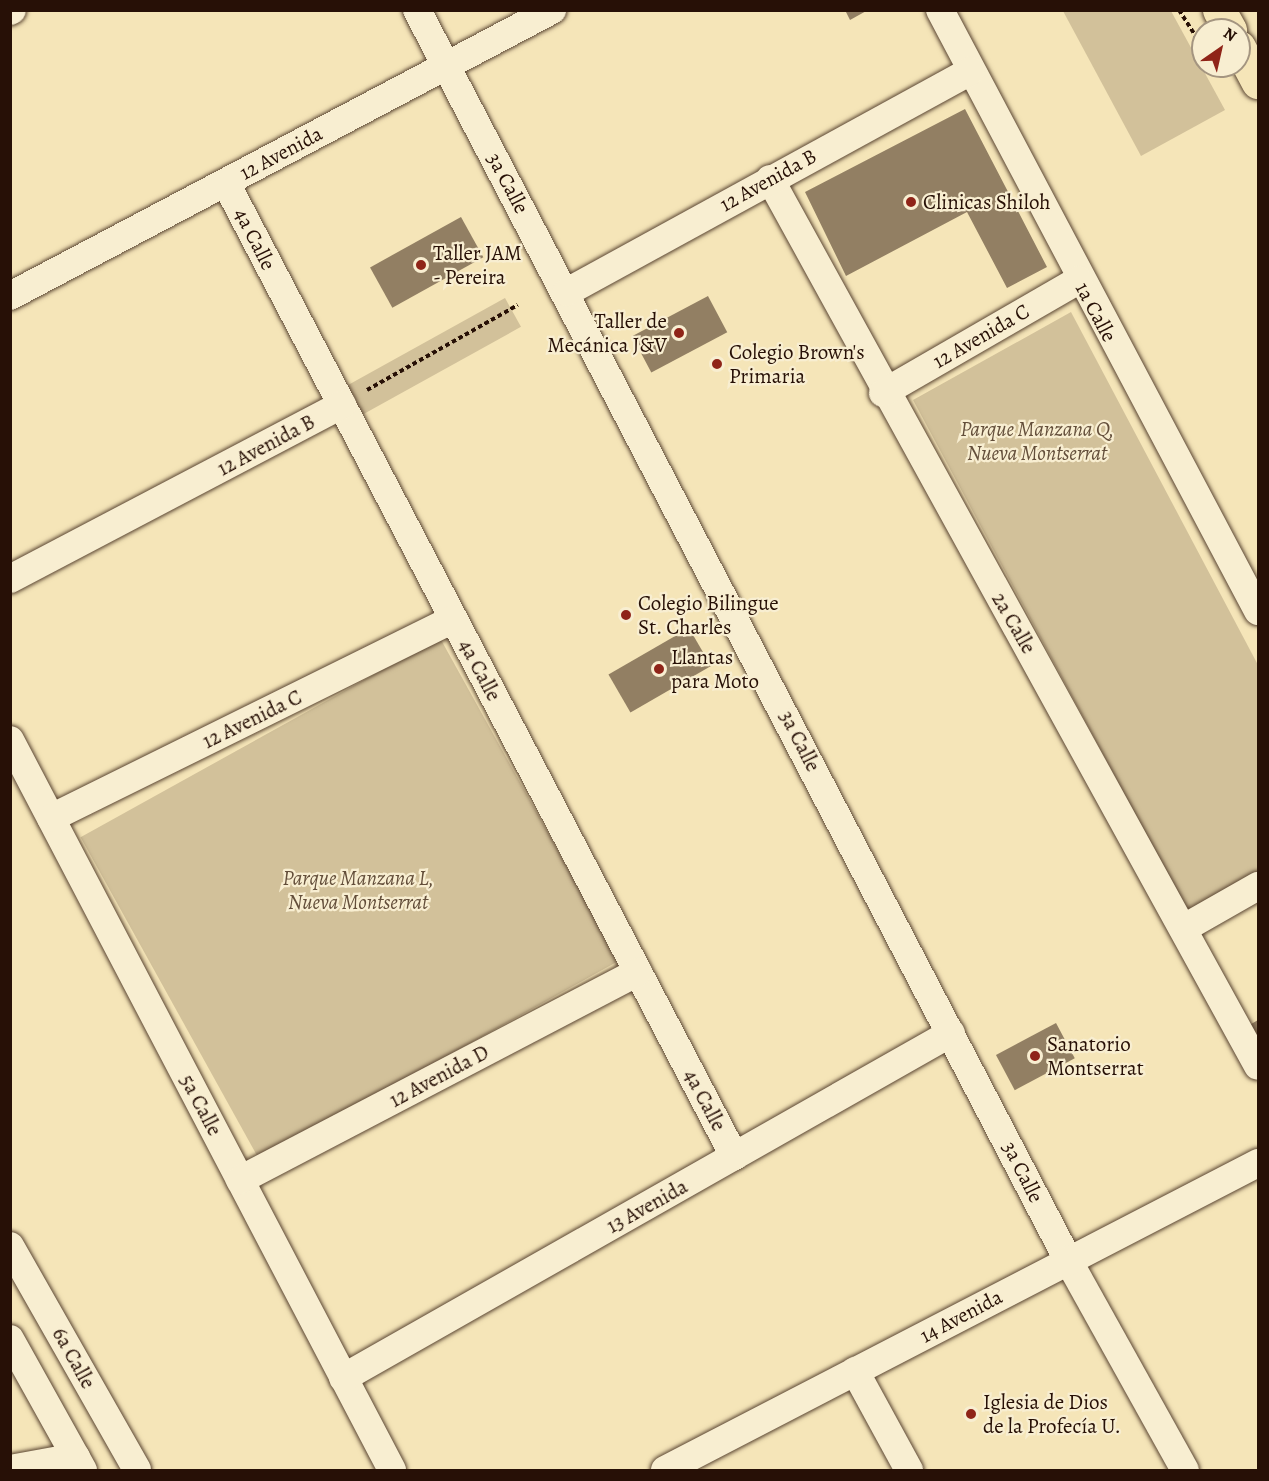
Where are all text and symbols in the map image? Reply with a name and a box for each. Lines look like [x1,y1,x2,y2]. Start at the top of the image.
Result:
north arrow [1191,18,1251,78]
text: N [1219,22,1241,47]
street label: 12 Avenida [235,121,327,185]
street label: 12 Avenida B [715,143,821,217]
street label: 3a Calle [482,148,534,218]
place label: Clinicas Shiloh [923,189,1051,215]
marker: Clinicas Shiloh [904,195,918,209]
street label: 4a Calle [229,204,281,274]
place label: Taller JAM - Pereira [433,240,522,290]
marker: Taller JAM - Pereira [414,258,428,272]
street label: 1a Calle [1070,278,1122,346]
street label: 12 Avenida C [928,298,1034,374]
place label: Taller de Mecánica J&V [547,308,667,358]
marker: Taller de Mecánica J&V [672,326,686,340]
place label: Colegio Brown's Primaria [729,339,865,389]
marker: Colegio Brown's Primaria [710,357,724,371]
street label: 12 Avenida B [213,409,319,481]
park label: Parque Manzana Q, Nueva Montserrat [960,416,1114,466]
street label: 2a Calle [986,588,1042,658]
place label: Colegio Bilingue St. Charles [638,590,779,640]
marker: Colegio Bilingue St. Charles [619,608,633,622]
street label: 4a Calle [453,635,507,705]
place label: Llantas para Moto [671,644,759,694]
marker: Llantas para Moto [652,662,666,676]
street label: 12 Avenida C [198,684,306,754]
street label: 3a Calle [774,706,826,776]
park label: Parque Manzana L, Nueva Montserrat [283,865,433,915]
place label: Sanatorio Montserrat [1047,1031,1144,1081]
street label: 12 Avenida D [385,1039,493,1113]
marker: Sanatorio Montserrat [1028,1049,1042,1063]
street label: 4a Calle [678,1065,732,1135]
street label: 5a Calle [174,1070,228,1140]
street label: 3a Calle [997,1137,1049,1207]
street label: 13 Avenida [602,1173,692,1239]
street label: 14 Avenida [916,1284,1006,1348]
street label: 6a Calle [47,1323,101,1393]
place label: Iglesia de Dios de la Profecía U. [983,1389,1121,1439]
marker: Iglesia de Dios de la Profecía U. [964,1407,978,1421]

